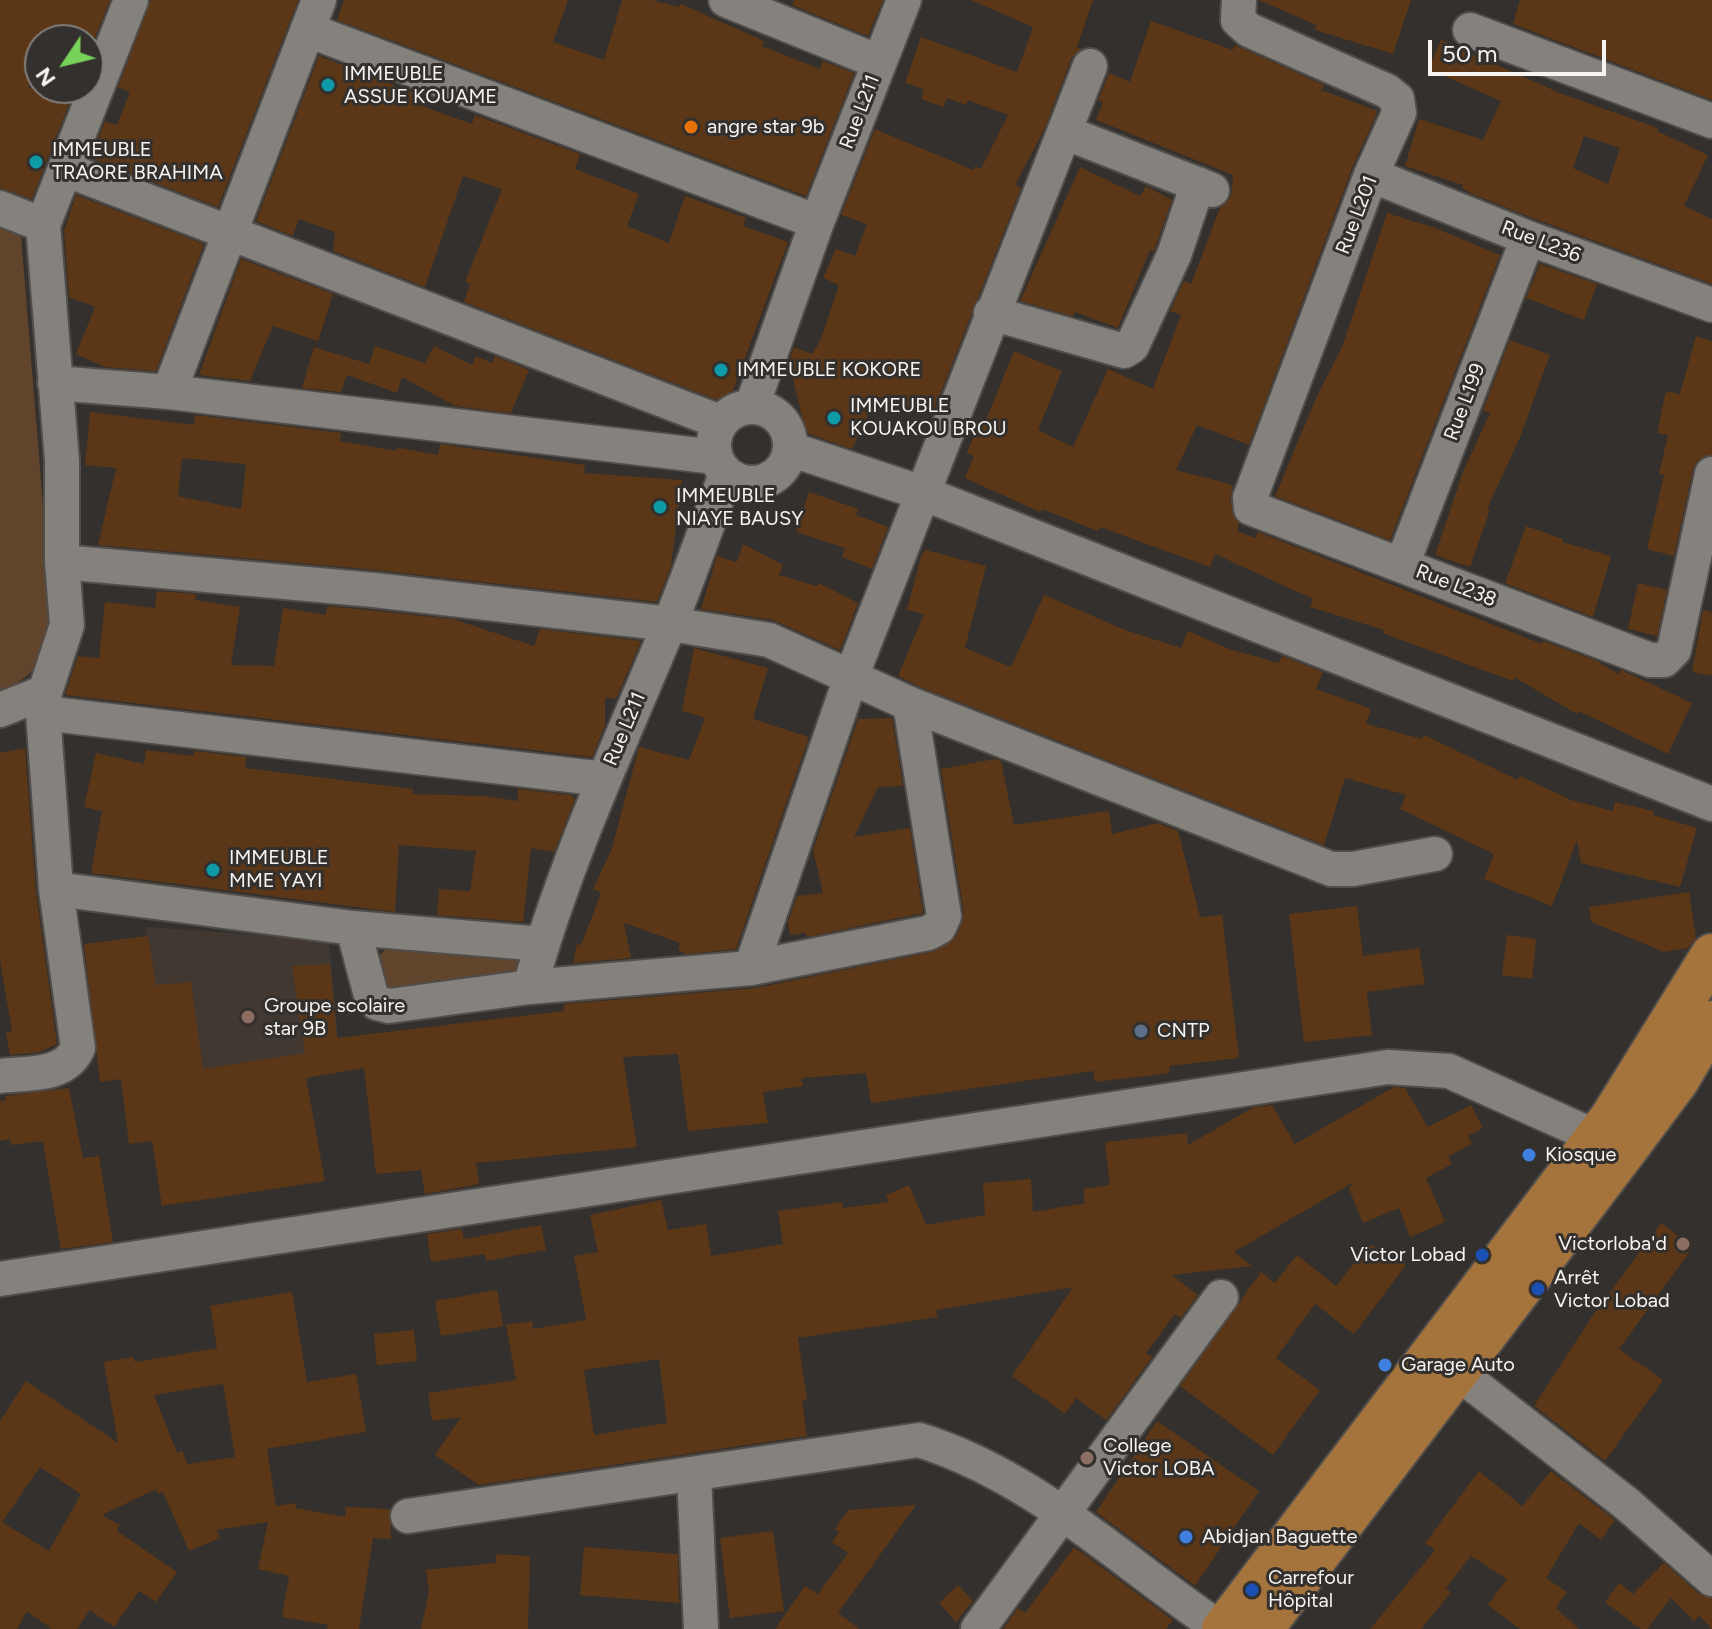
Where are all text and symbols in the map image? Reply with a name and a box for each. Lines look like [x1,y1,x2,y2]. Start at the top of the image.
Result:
north arrow [24,24,104,104]
scale bar [1432,24,1610,74]
text: 50 m [1442,39,1498,68]
text: N [30,62,62,92]
place label: IMMEUBLE ASSUE KOUAME [344,62,497,109]
street label: Rue L211 [835,71,885,153]
marker: IMMEUBLE ASSUE KOUAME [319,76,337,94]
place label: angre star 9b [707,115,824,139]
marker: angre star 9b [682,118,700,136]
place label: IMMEUBLE TRAORE BRAHIMA [52,138,223,185]
marker: IMMEUBLE TRAORE BRAHIMA [27,153,45,171]
street label: Rue L201 [1331,172,1383,258]
street label: Rue L236 [1498,216,1584,268]
place label: IMMEUBLE KOKORE [737,358,921,382]
street label: Rue L199 [1439,360,1491,444]
marker: IMMEUBLE KOKORE [712,361,730,379]
place label: IMMEUBLE KOUAKOU BROU [850,394,1007,441]
marker: IMMEUBLE KOUAKOU BROU [825,409,843,427]
place label: IMMEUBLE NIAYE BAUSY [676,484,803,531]
marker: IMMEUBLE NIAYE BAUSY [651,498,669,516]
street label: Rue L238 [1412,560,1500,612]
street label: Rue L211 [599,689,651,769]
place label: IMMEUBLE MME YAYI [229,846,329,893]
marker: IMMEUBLE MME YAYI [204,861,222,879]
place label: Groupe scolaire star 9B [264,994,405,1041]
marker: Groupe scolaire star 9B [239,1008,257,1026]
place label: CNTP [1157,1019,1210,1043]
marker: CNTP [1132,1022,1150,1040]
place label: Kiosque [1545,1143,1616,1167]
marker: Kiosque [1520,1146,1538,1164]
place label: Victorloba'd [1558,1232,1667,1256]
marker: Victorloba'd [1674,1235,1692,1253]
place label: Victor Lobad [1350,1243,1466,1267]
marker: Victor Lobad [1473,1246,1491,1264]
place label: Arrêt Victor Lobad [1554,1266,1670,1313]
marker: Arrêt Victor Lobad [1529,1280,1547,1298]
place label: Garage Auto [1401,1353,1515,1377]
marker: Garage Auto [1376,1356,1394,1374]
place label: College Victor LOBA [1103,1434,1214,1481]
marker: College Victor LOBA [1078,1449,1096,1467]
place label: Abidjan Baguette [1202,1525,1358,1549]
marker: Abidjan Baguette [1177,1528,1195,1546]
place label: Carrefour Hôpital [1268,1566,1354,1613]
marker: Carrefour Hôpital [1243,1581,1261,1599]

